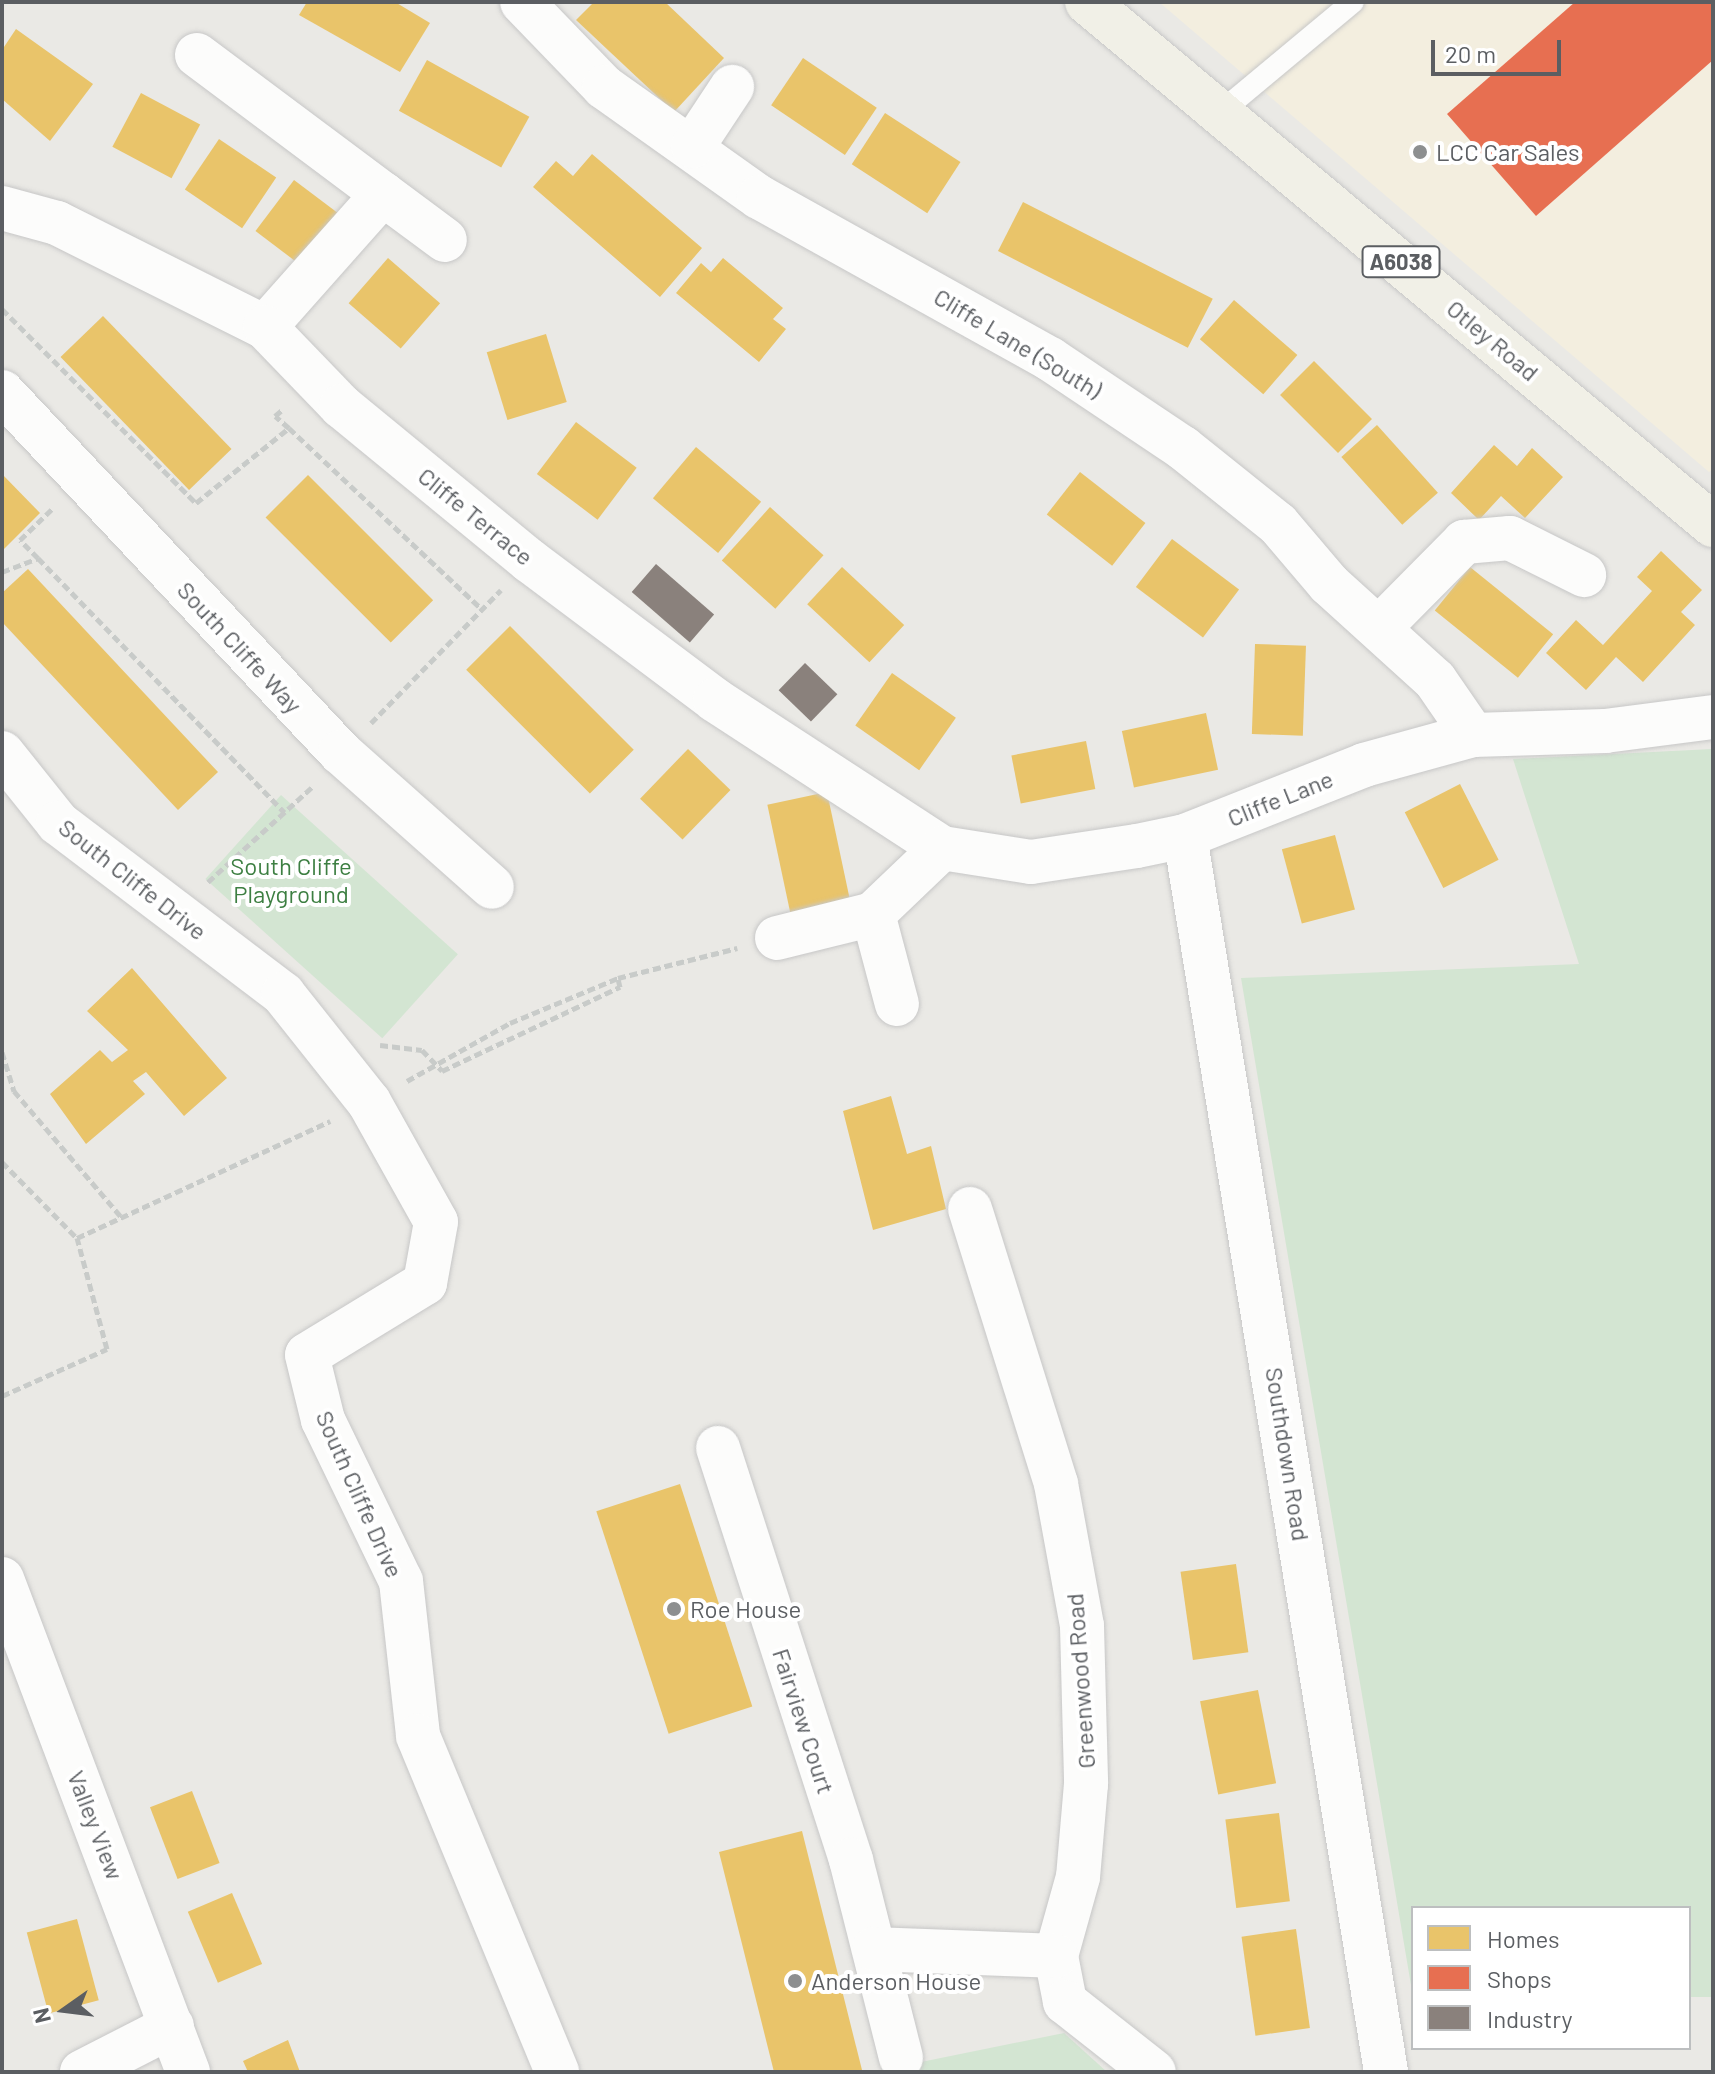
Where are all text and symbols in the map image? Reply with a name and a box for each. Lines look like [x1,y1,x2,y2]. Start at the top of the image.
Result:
scale bar [1435,24,1565,74]
text: 20 m [1445,39,1496,68]
place label: LCC Car Sales [1436,138,1580,166]
marker: LCC Car Sales [1411,143,1429,161]
road number: A6038 [1361,244,1441,280]
street label: Cliffe Lane (South) [929,282,1107,404]
street label: Otley Road [1441,293,1545,387]
street label: Cliffe Terrace [413,461,539,571]
street label: South Cliffe Way [172,575,308,719]
street label: Cliffe Lane [1223,764,1337,832]
street label: South Cliffe Drive [53,812,213,946]
park label: South Cliffe Playground [230,852,352,908]
street label: Southdown Road [1260,1365,1316,1543]
street label: South Cliffe Drive [310,1406,410,1582]
street label: Greenwood Road [1060,1592,1100,1770]
place label: Roe House [690,1595,801,1623]
marker: Roe House [665,1600,683,1618]
street label: Fairview Court [767,1645,841,1797]
street label: Valley View [62,1766,130,1884]
legend [1411,1906,1691,2050]
text: Homes [1487,1924,1560,1953]
text: Shops [1487,1964,1552,1993]
place label: Anderson House [811,1967,981,1995]
north arrow [24,1970,104,2050]
marker: Anderson House [786,1972,804,1990]
text: Industry [1487,2004,1573,2033]
text: N [26,2006,55,2026]

